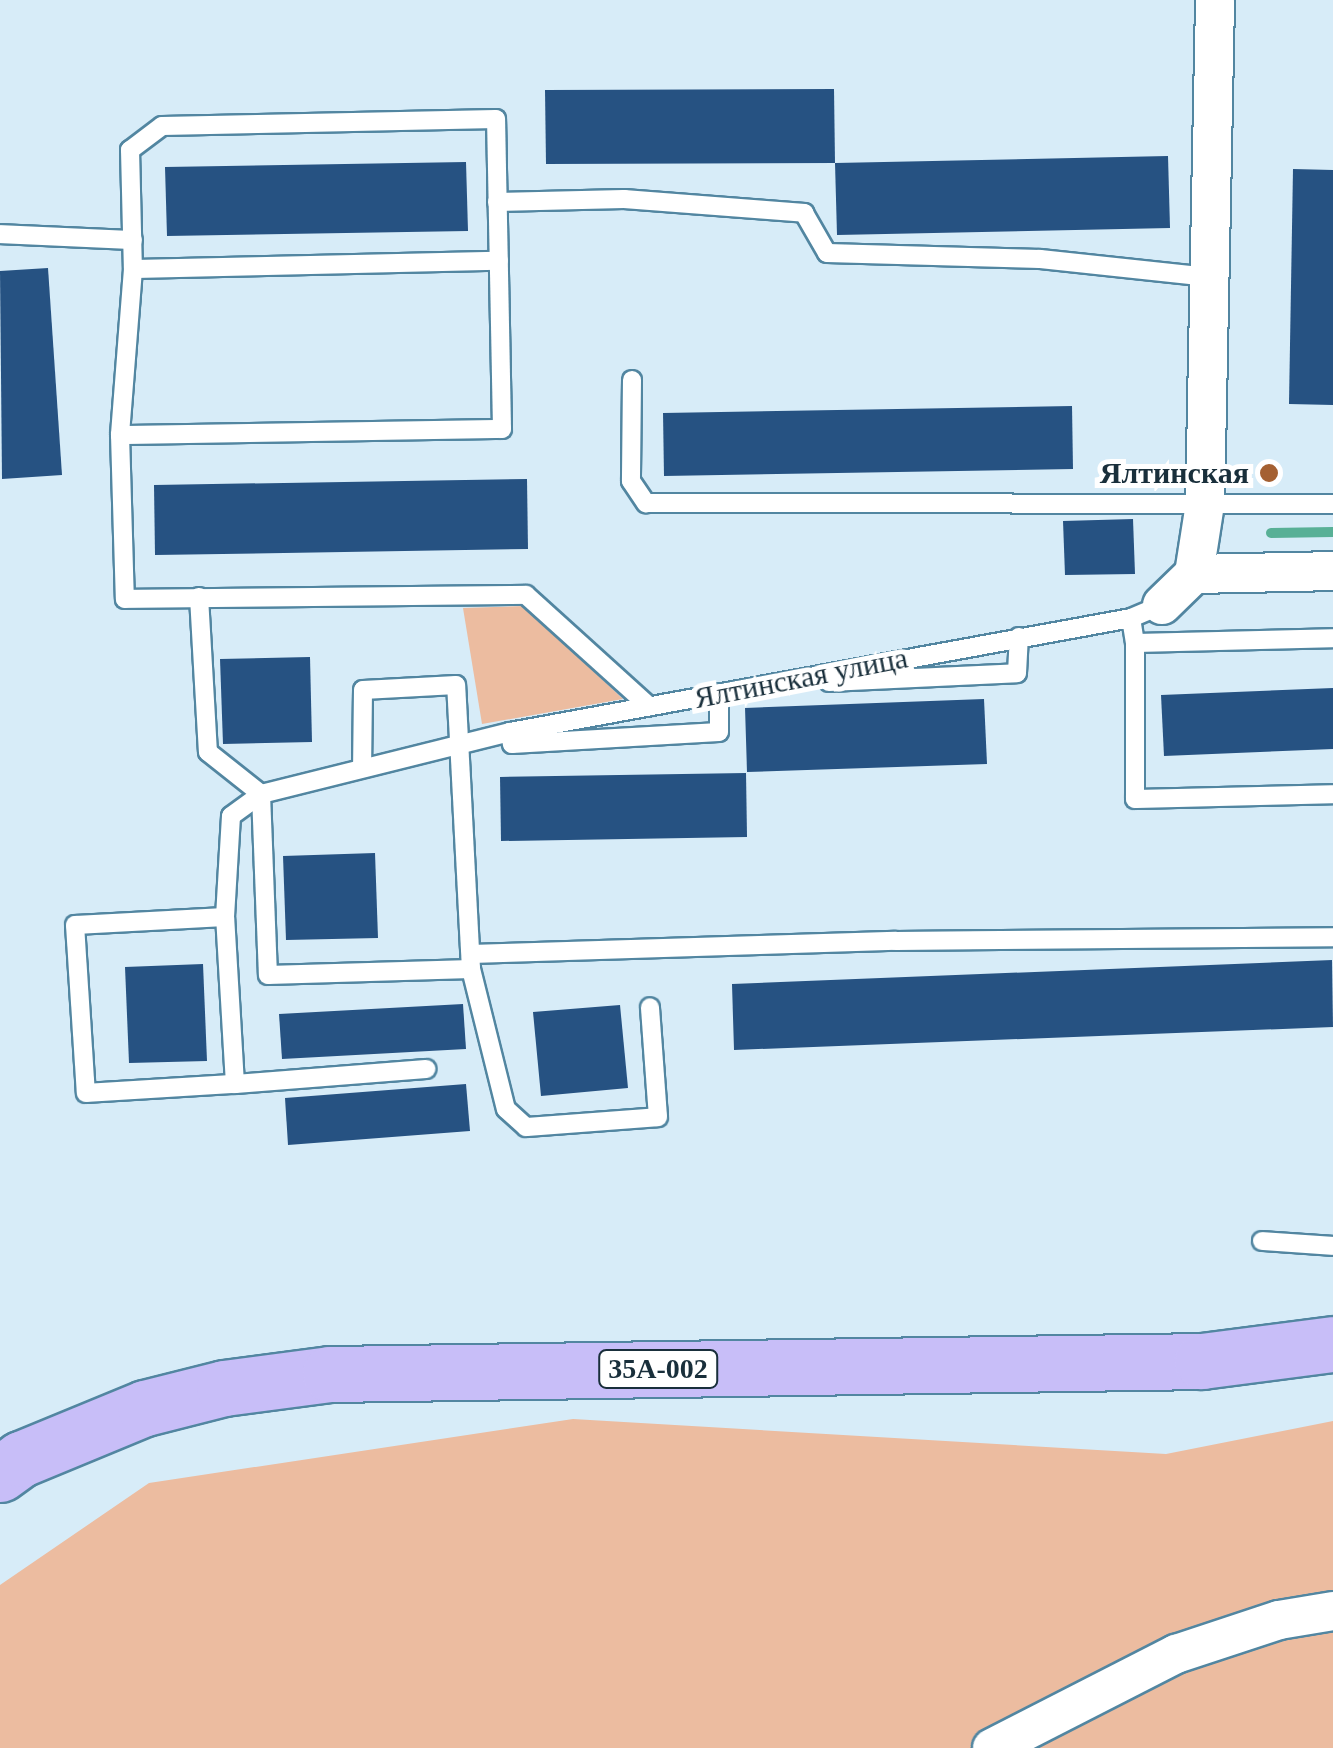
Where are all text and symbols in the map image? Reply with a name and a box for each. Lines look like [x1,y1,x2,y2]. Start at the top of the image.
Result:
place label: Ялтинская [1100,455,1249,491]
marker: Ялтинская [1258,462,1280,484]
street label: Ялтинская улица [691,640,911,716]
road number: 35А-002 [598,1346,718,1392]

